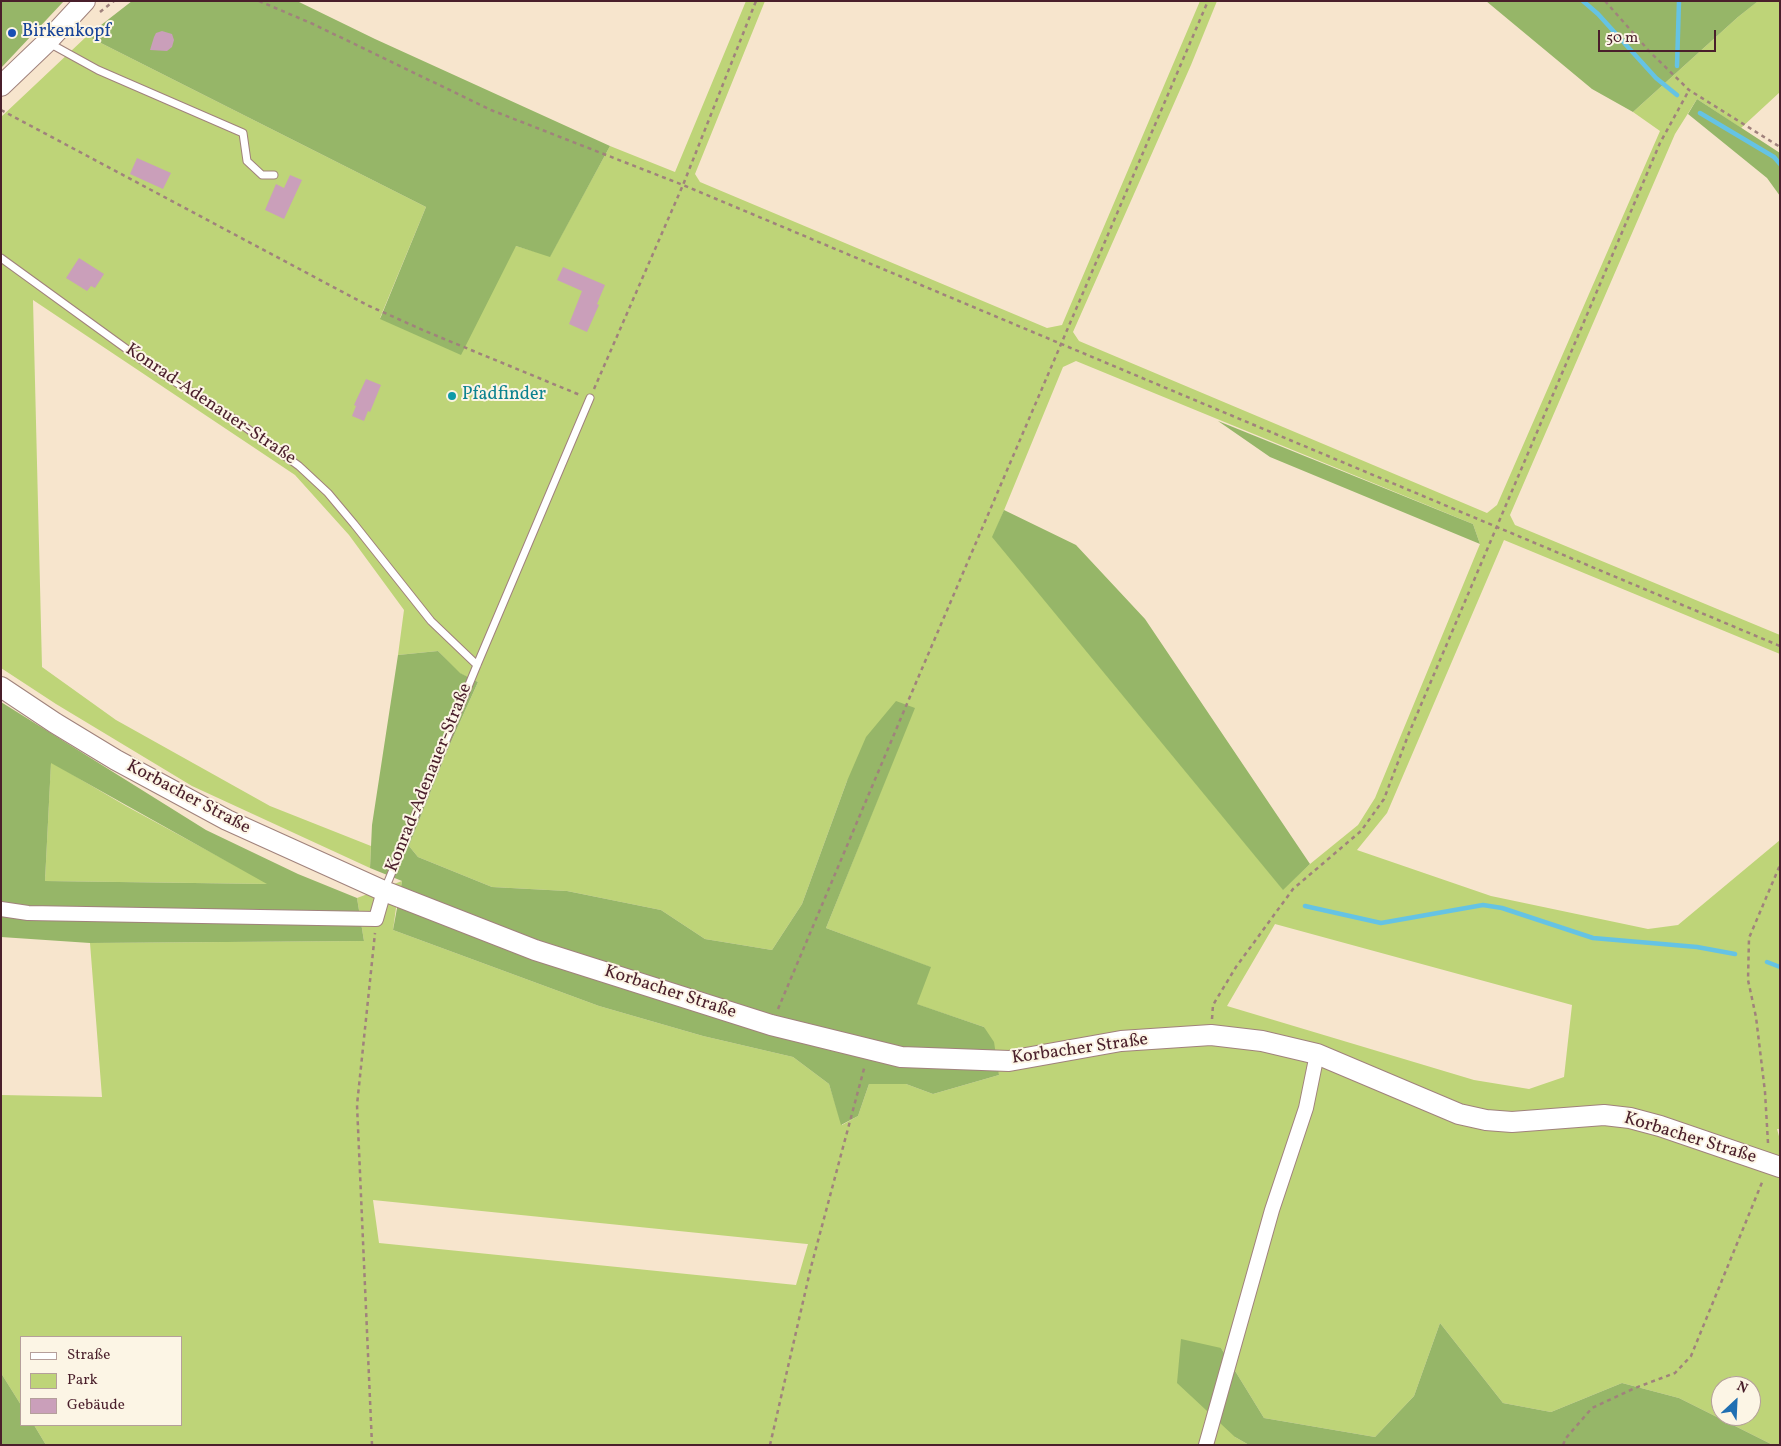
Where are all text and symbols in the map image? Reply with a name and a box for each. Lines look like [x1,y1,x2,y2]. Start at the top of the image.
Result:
scale bar [1601,20,1718,52]
place label: Birkenkopf [22,22,111,44]
marker: Birkenkopf [6,27,18,39]
text: 50 m [1606,28,1638,49]
street label: Konrad-Adenauer-Straße [120,340,300,470]
place label: Pfadfinder [462,385,546,407]
marker: Pfadfinder [446,390,458,402]
street label: Konrad-Adenauer-Straße [382,681,478,875]
street label: Korbacher Straße [122,756,254,840]
street label: Korbacher Straße [601,961,739,1025]
street label: Korbacher Straße [1010,1030,1150,1070]
street label: Korbacher Straße [1621,1109,1759,1169]
legend [20,1336,182,1426]
text: Straße [67,1345,110,1366]
text: Park [67,1370,98,1391]
north arrow [1711,1376,1761,1426]
text: N [1733,1377,1751,1399]
text: Gebäude [67,1395,125,1416]

